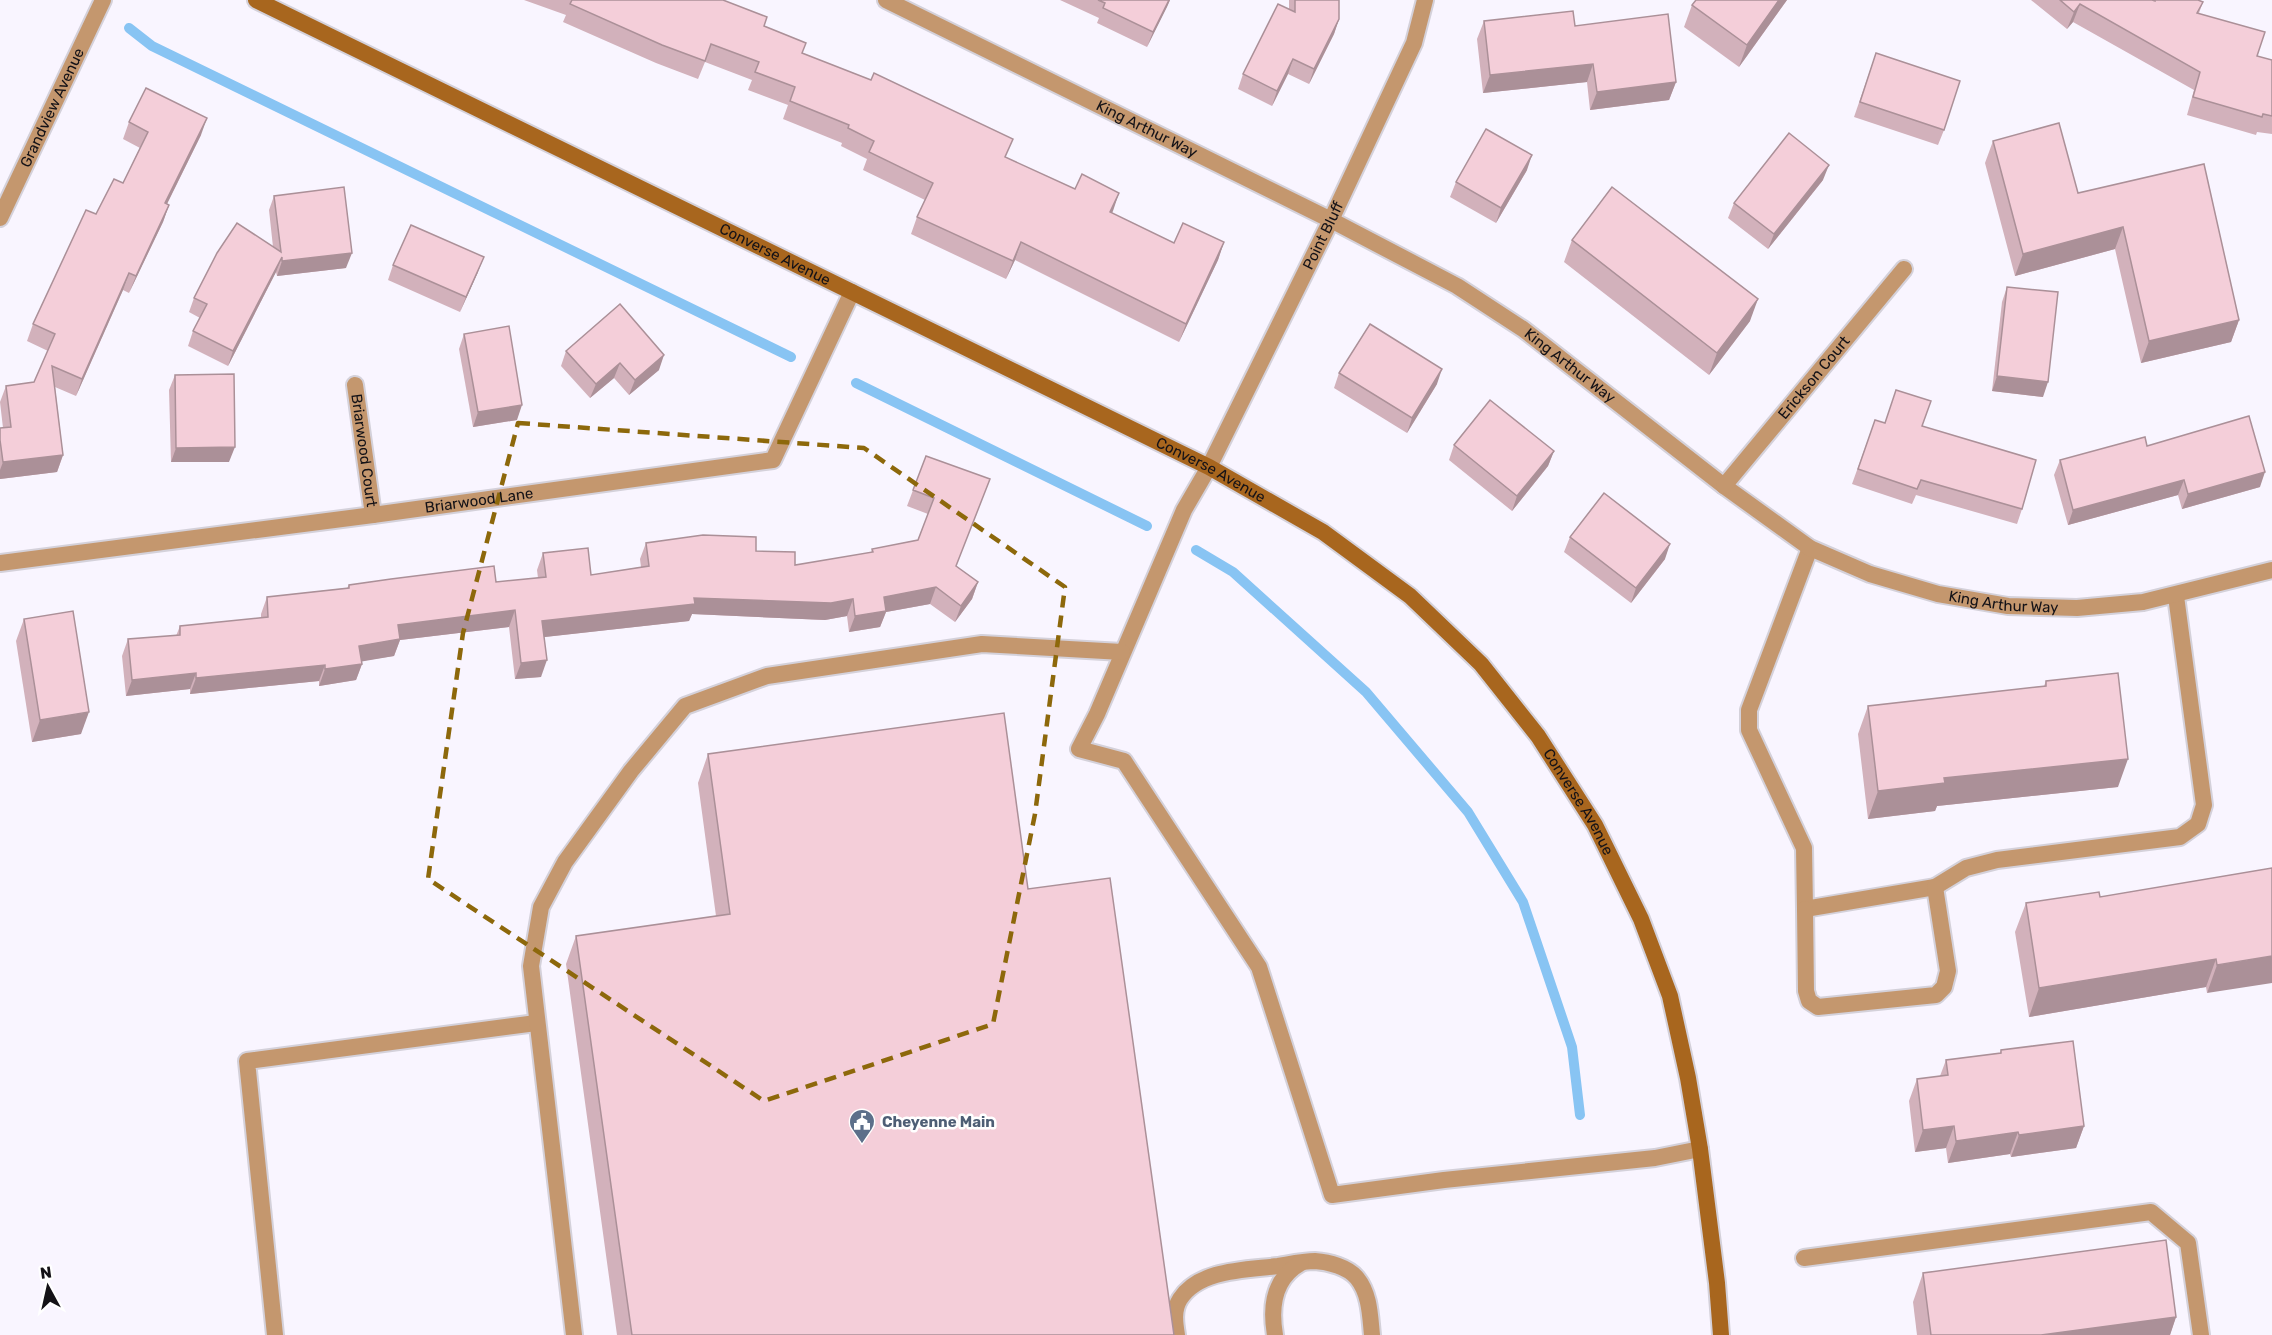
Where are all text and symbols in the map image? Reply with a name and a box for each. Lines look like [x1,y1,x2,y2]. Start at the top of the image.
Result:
street label: Grandview Avenue [16,45,88,170]
street label: King Arthur Way [1093,96,1200,162]
street label: Point Bluff [1299,198,1348,273]
street label: Converse Avenue [716,220,834,289]
street label: King Arthur Way [1521,325,1619,407]
street label: Erickson Court [1774,332,1854,423]
street label: Briarwood Court [347,393,381,508]
street label: Converse Avenue [1153,433,1269,506]
street label: Briarwood Lane [424,484,534,517]
street label: King Arthur Way [1947,587,2059,616]
street label: Converse Avenue [1539,745,1617,858]
public building icon: Cheyenne Main [847,1107,877,1145]
place label: Cheyenne Main [882,1113,995,1131]
north arrow [18,1257,78,1317]
text: N [39,1262,53,1283]

